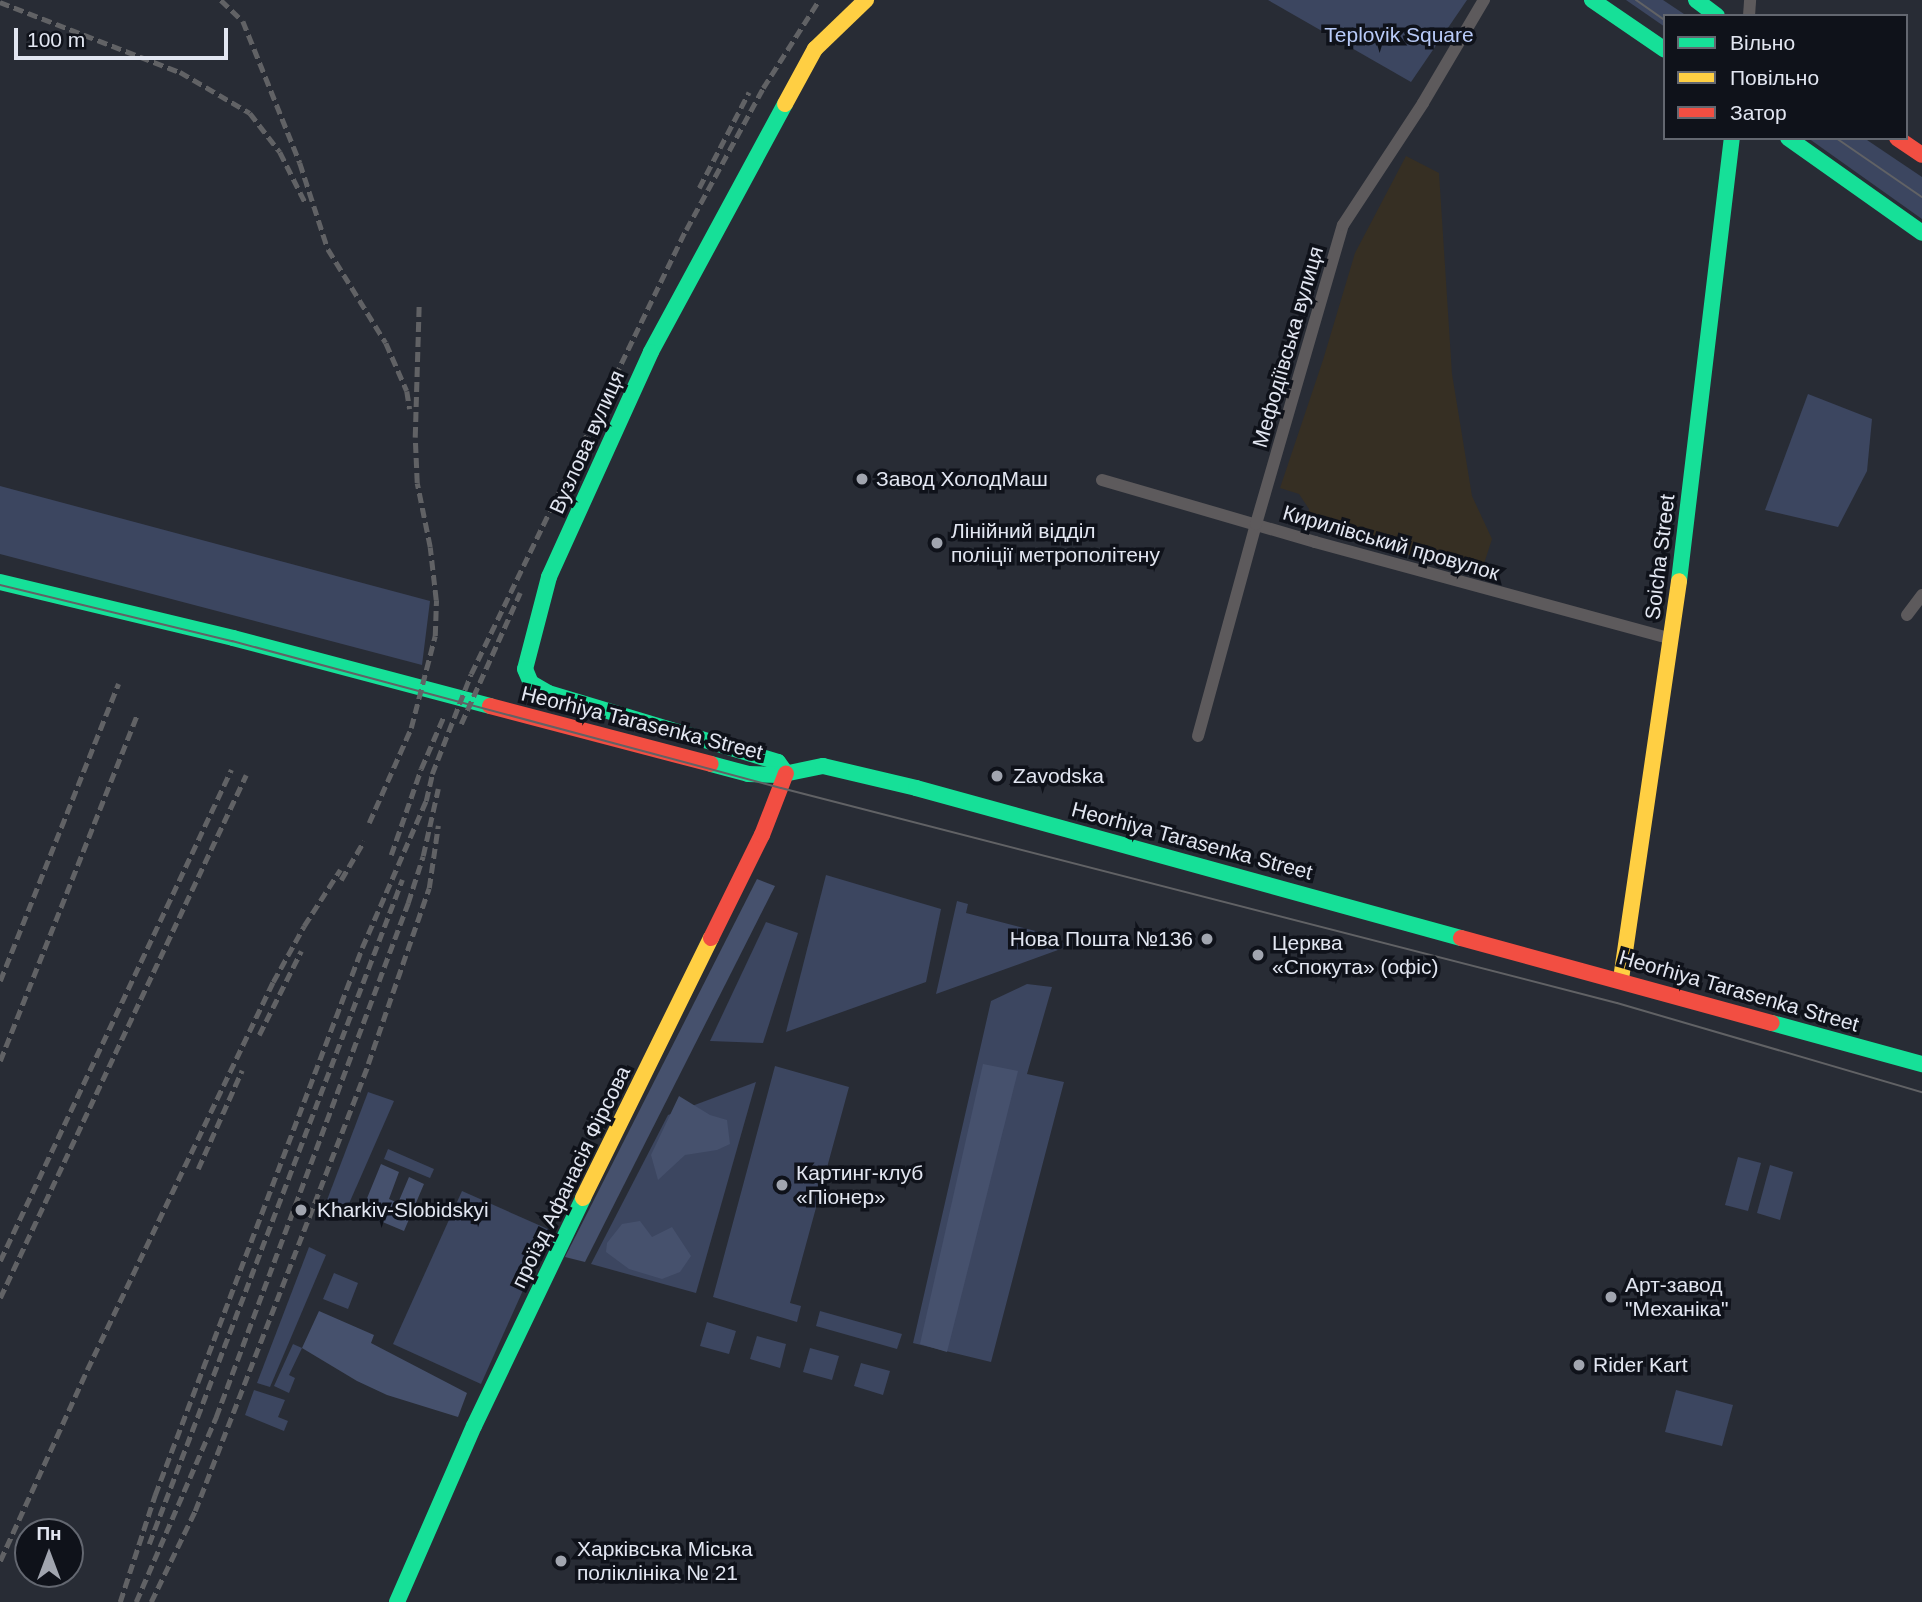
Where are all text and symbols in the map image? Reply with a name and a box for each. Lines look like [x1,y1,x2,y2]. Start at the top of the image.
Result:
scale bar [18,14,231,58]
legend [1663,14,1908,140]
park label: Teplovik Square [1324,22,1474,48]
text: 100 m [27,28,85,51]
text: Вільно [1730,31,1795,54]
text: Повільно [1730,66,1819,89]
text: Затор [1730,101,1787,124]
street label: Мефодіївська вулиця [1247,243,1329,451]
street label: Вузлова вулиця [544,366,630,518]
place label: Завод ХолодМаш [876,466,1048,492]
marker: Завод ХолодМаш [854,471,870,487]
street label: Soicha Street [1640,493,1680,621]
street label: Кирилівський провулок [1280,500,1502,586]
place label: Лінійний відділ поліції метрополітену [951,518,1160,568]
marker: Лінійний відділ поліції метрополітену [929,535,945,551]
street label: Heorhiya Tarasenka Street [518,681,766,765]
place label: Zavodska [1013,763,1104,789]
marker: Zavodska [987,766,1007,786]
street label: Heorhiya Tarasenka Street [1069,797,1315,885]
place label: Нова Пошта №136 [1010,926,1193,952]
place label: Церква «Спокута» (офіс) [1272,930,1439,980]
marker: Нова Пошта №136 [1199,931,1215,947]
street label: Heorhiya Tarasenka Street [1616,945,1862,1037]
marker: Церква «Спокута» (офіс) [1250,947,1266,963]
street label: проїзд Афанасія Фірсова [506,1062,636,1292]
place label: Картинг-клуб «Піонер» [796,1160,923,1210]
marker: Картинг-клуб «Піонер» [774,1177,790,1193]
place label: Kharkіv-Slobidskyi [317,1197,489,1223]
marker: Kharkіv-Slobidskyi [291,1200,311,1220]
place label: Арт-завод "Механіка" [1625,1272,1728,1322]
marker: Арт-завод "Механіка" [1603,1289,1619,1305]
place label: Rider Kart [1593,1352,1688,1378]
marker: Rider Kart [1571,1357,1587,1373]
north arrow [14,1518,84,1588]
text: Пн [36,1523,62,1544]
place label: Харківська Міська поліклініка № 21 [577,1536,753,1586]
marker: Харківська Міська поліклініка № 21 [551,1551,571,1571]

